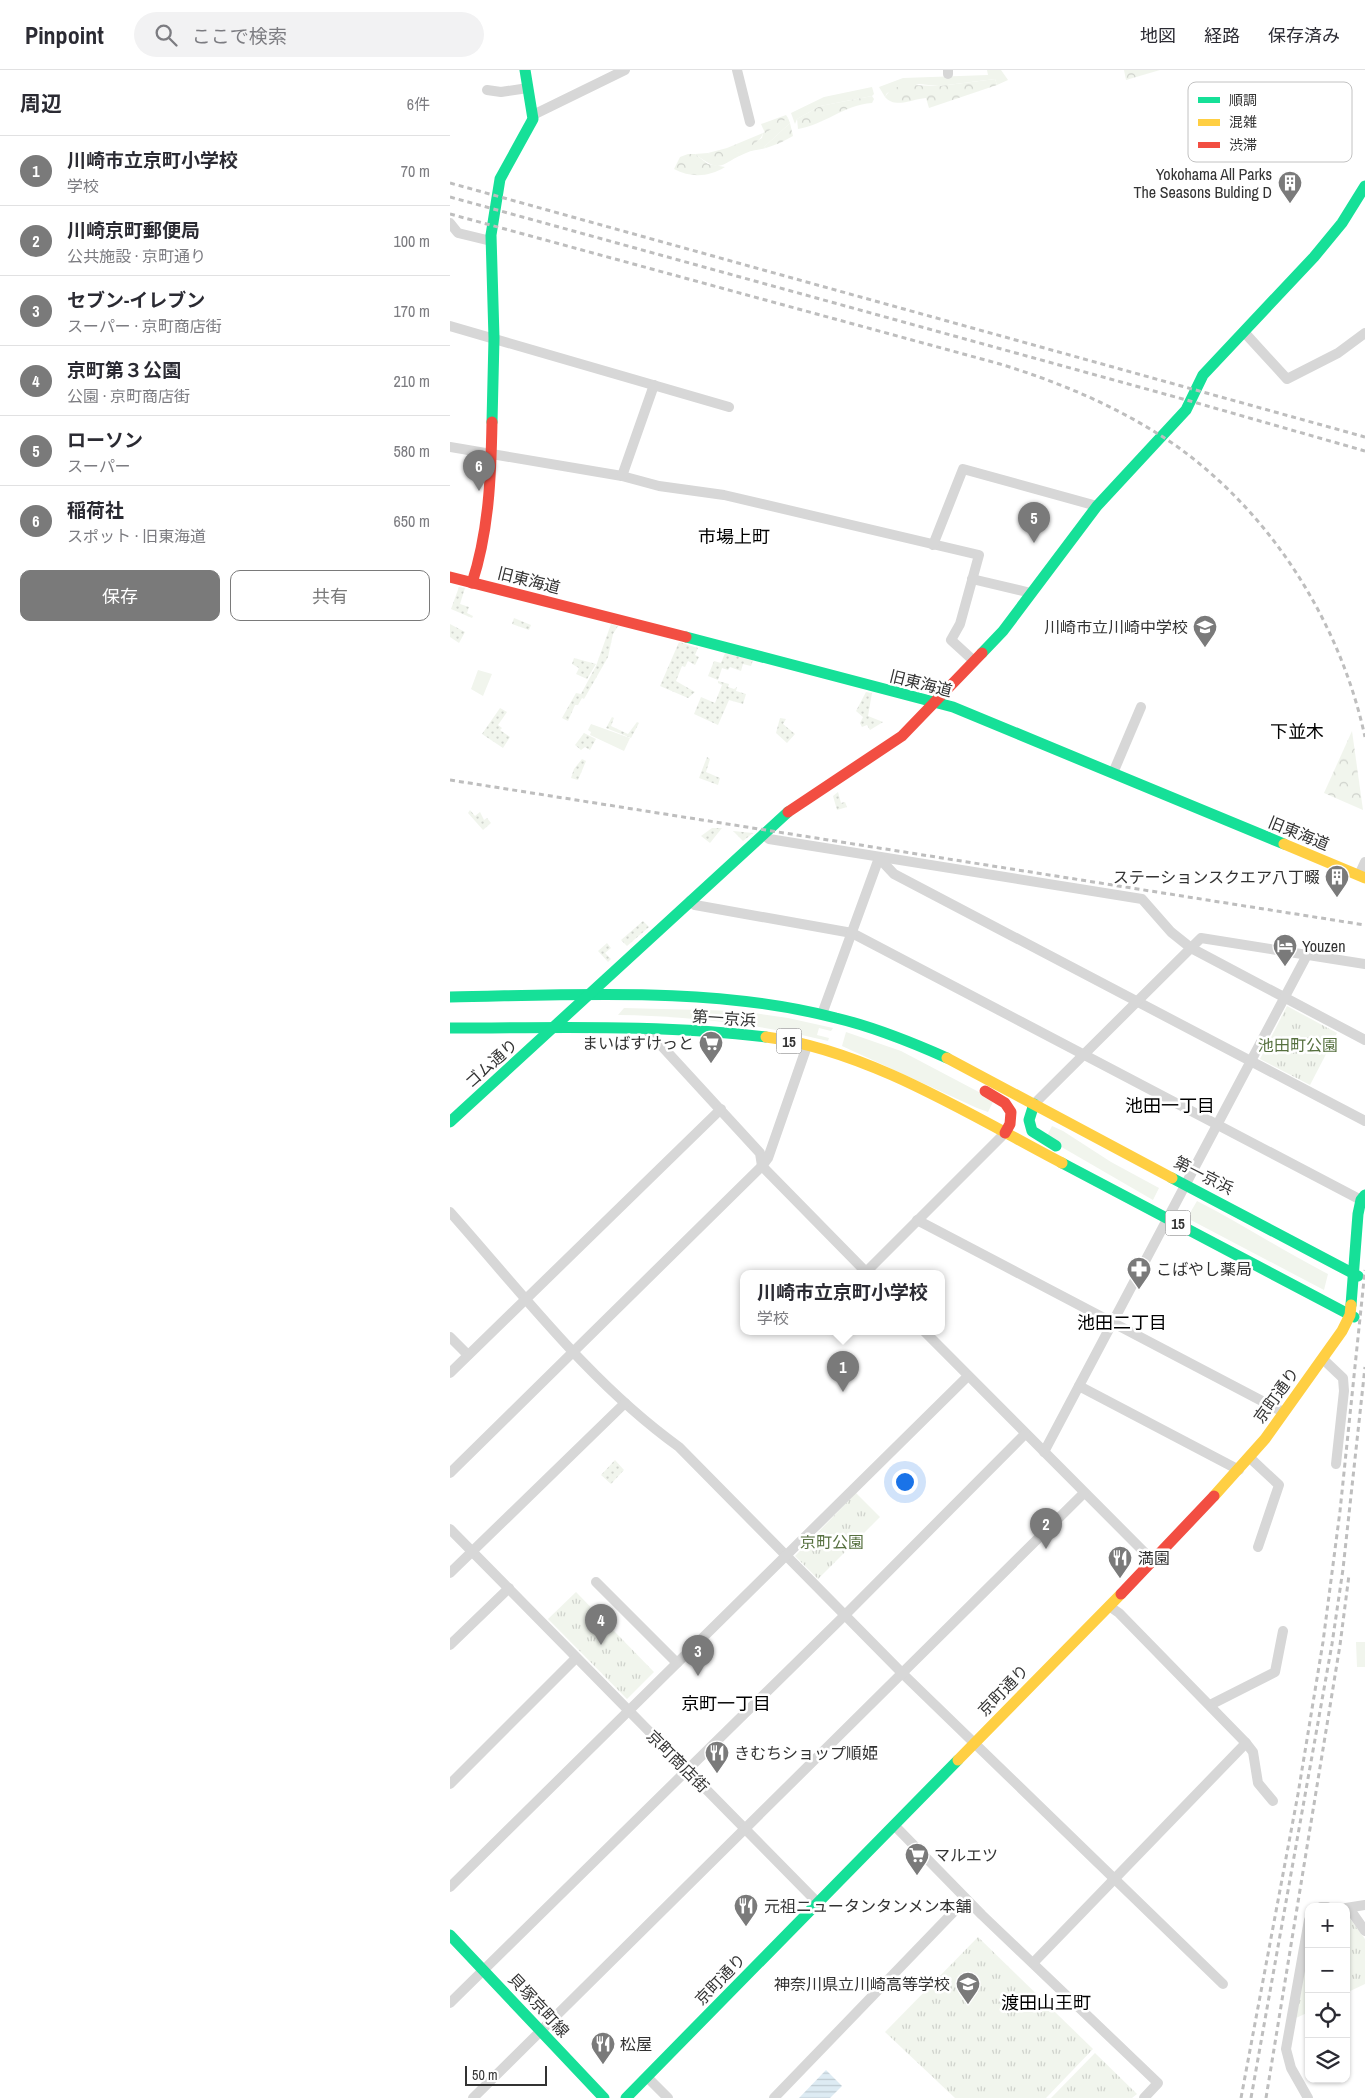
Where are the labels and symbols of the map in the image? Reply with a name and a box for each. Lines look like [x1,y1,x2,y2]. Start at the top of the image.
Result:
legend [1188,82,1352,162]
text: 順調 [1229,91,1257,109]
text: 混雑 [1229,113,1257,131]
text: 渋滞 [1229,136,1257,154]
place label: Yokohama All Parks The Seasons Bulding D [1133,163,1272,203]
building icon: Yokohama All Parks The Seasons Bulding D [1277,170,1303,204]
pin: 6 [463,450,495,491]
pin: 5 [1018,502,1050,543]
district label: 市場上町 [698,524,770,549]
street label: 旧東海道 [495,562,563,598]
school or university icon: 川崎市立川崎中学校 [1192,614,1218,648]
place label: 川崎市立川崎中学校 [1044,616,1188,638]
street label: 旧東海道 [887,665,955,701]
district label: 下並木 [1270,719,1324,744]
street label: 旧東海道 [1265,811,1333,855]
building icon: ステーションスクエア八丁畷 [1324,864,1350,898]
place label: ステーションスクエア八丁畷 [1113,866,1320,888]
hotel icon: Youzen [1272,933,1298,967]
place label: Youzen [1302,935,1345,957]
street label: 第一京浜 [691,1005,757,1031]
road number: 15 [776,1028,802,1054]
supermarket icon: まいばすけっと [698,1030,724,1064]
place label: まいばすけっと [582,1032,694,1054]
street label: ゴム通り [460,1033,522,1093]
park label: 池田町公園 [1258,1034,1338,1056]
district label: 池田一丁目 [1125,1093,1215,1118]
street label: 第一京浜 [1170,1151,1238,1199]
road number: 15 [1166,1210,1190,1236]
pharmacy icon: こばやし薬局 [1126,1256,1152,1290]
place label: こばやし薬局 [1156,1258,1252,1280]
district label: 池田二丁目 [1077,1310,1167,1335]
pin: 1 [827,1351,859,1392]
street label: 京町通り [1248,1363,1304,1427]
your location [892,1469,918,1495]
pin: 2 [1030,1508,1062,1549]
park label: 京町公園 [800,1531,864,1553]
restaurant icon: 満園 [1107,1545,1133,1579]
place label: 満園 [1138,1547,1170,1569]
pin: 4 [585,1604,617,1645]
pin: 3 [682,1635,714,1676]
street label: 京町通り [973,1659,1033,1721]
district label: 京町一丁目 [681,1691,771,1716]
street label: 京町商店街 [642,1725,714,1797]
restaurant icon: きむちショップ順姫 [704,1740,730,1774]
place label: きむちショップ順姫 [734,1742,878,1764]
supermarket icon: マルエツ [904,1842,930,1876]
place label: マルエツ [934,1844,998,1866]
restaurant icon: 元祖ニュータンタンメン本舗 [733,1893,759,1927]
place label: 元祖ニュータンタンメン本舗 [764,1895,972,1917]
street label: 京町通り [690,1948,750,2010]
street label: 貝塚京町線 [504,1968,574,2042]
school or university icon: 神奈川県立川崎高等学校 [955,1971,981,2005]
place label: 神奈川県立川崎高等学校 [774,1973,950,1995]
district label: 渡田山王町 [1001,1990,1091,2015]
restaurant icon: 松屋 [590,2031,616,2065]
place label: 松屋 [620,2033,652,2055]
scale bar [465,2063,548,2086]

